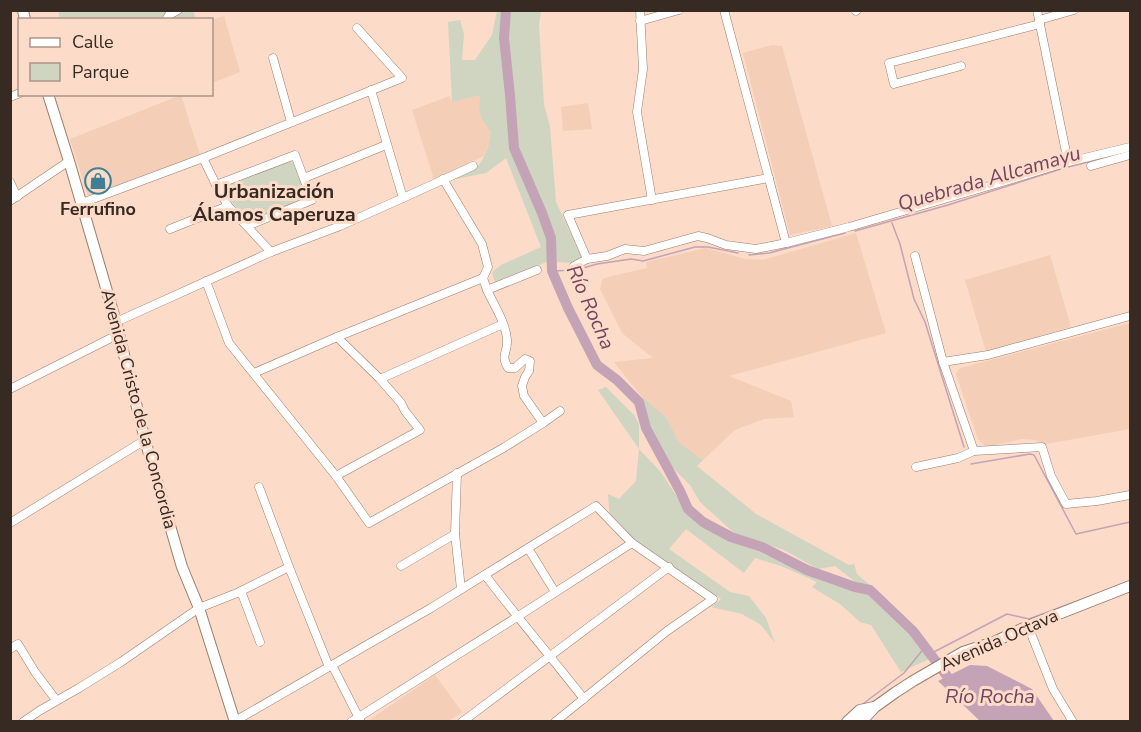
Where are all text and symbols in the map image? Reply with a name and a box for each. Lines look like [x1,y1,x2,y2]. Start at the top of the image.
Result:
legend [18,18,213,96]
text: Calle [72,30,114,54]
text: Parque [72,60,129,84]
water label: Quebrada Allcamayu [895,139,1084,218]
shop icon: Ferrufino [83,166,113,196]
district label: Urbanización Álamos Caperuza [192,178,356,228]
place label: Ferrufino [60,197,136,221]
water label: Río Rocha [560,261,621,354]
street label: Avenida Cristo de la Concordia [95,287,183,531]
street label: Avenida Octava [936,603,1062,677]
water label: Río Rocha [945,683,1035,710]

